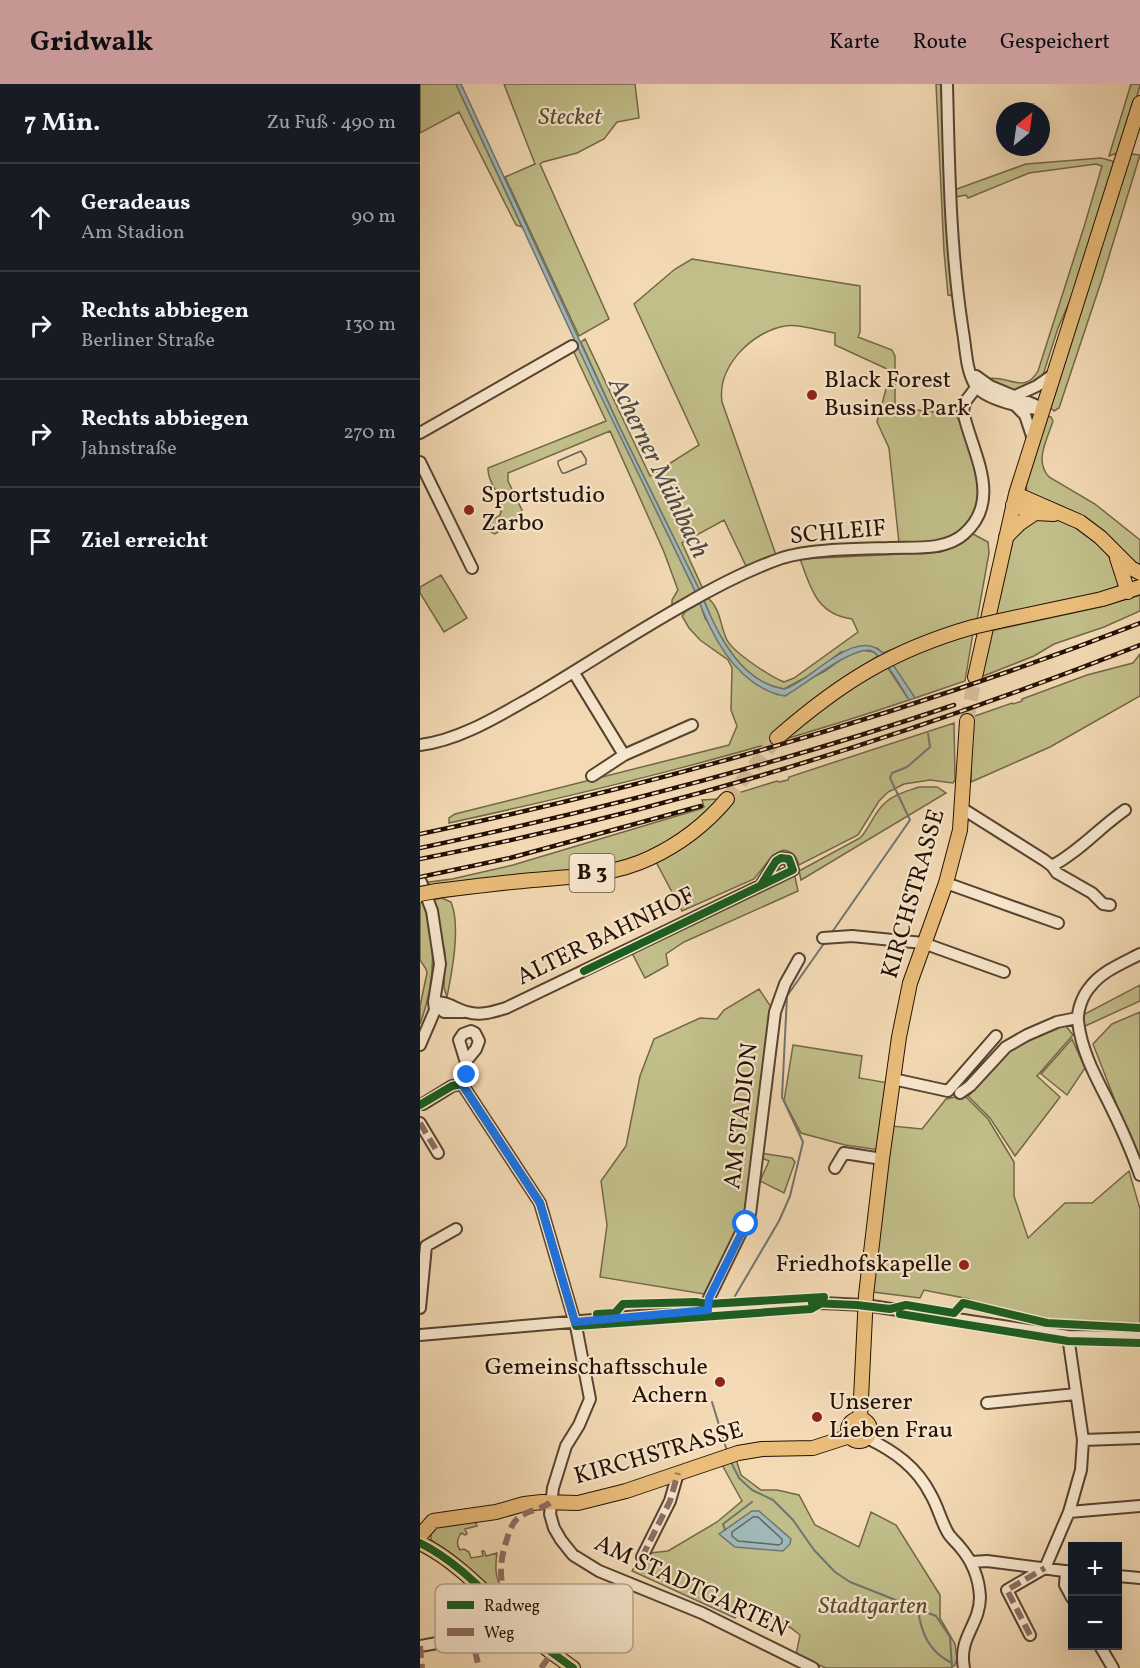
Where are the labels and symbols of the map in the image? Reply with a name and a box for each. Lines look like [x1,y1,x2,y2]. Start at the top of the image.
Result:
park label: Stecket [538,101,603,135]
north arrow [996,102,1050,156]
place label: Black Forest Business Park [824,364,970,426]
water label: Acherner Mühlbach [598,371,717,565]
marker: Black Forest Business Park [805,388,819,402]
place label: Sportstudio Zarbo [481,479,605,541]
marker: Sportstudio Zarbo [462,503,476,517]
street label: SCHLEIF [788,512,888,554]
street label: KIRCHSTRASSE [874,805,954,983]
road number: B 3 [570,854,615,892]
street label: ALTER BAHNHOF [511,879,701,995]
street label: AM STADION [716,1041,768,1191]
route end [453,1061,479,1087]
route start [732,1210,758,1236]
place label: Friedhofskapelle [776,1248,952,1282]
marker: Friedhofskapelle [957,1258,971,1272]
place label: Gemeinschaftsschule Achern [485,1351,708,1413]
marker: Gemeinschaftsschule Achern [713,1375,727,1389]
place label: Unserer Lieben Frau [829,1386,953,1448]
marker: Unserer Lieben Frau [810,1410,824,1424]
street label: KIRCHSTRASSE [570,1414,748,1494]
street label: AM STADTGARTEN [588,1527,794,1647]
legend [435,1584,633,1653]
park label: Stadtgarten [818,1590,928,1624]
text: Radweg [484,1596,540,1618]
text: Weg [484,1623,515,1645]

